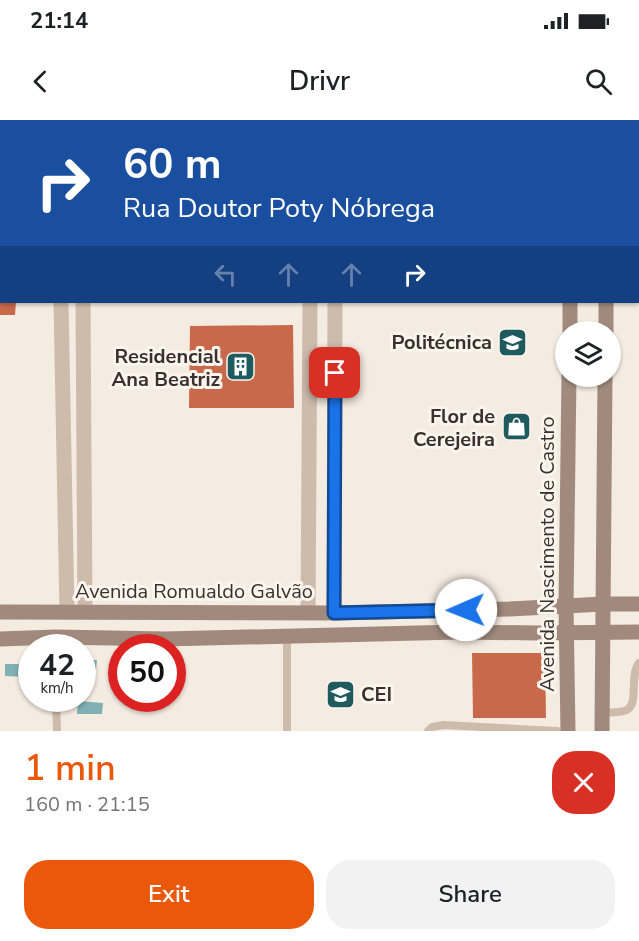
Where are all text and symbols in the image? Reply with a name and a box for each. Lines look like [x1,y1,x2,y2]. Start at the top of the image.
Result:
text: 21:14 [30,6,88,36]
text: Drivr [289,63,350,100]
icon: back [24,65,57,98]
icon: search [582,65,615,98]
text: 60 m [123,136,222,193]
icon: right [24,144,102,222]
text: Rua Doutor Poty Nóbrega [123,190,435,227]
icon: left [209,258,242,291]
icon: ahead [272,258,305,291]
icon: ahead [335,258,368,291]
icon: right [398,258,431,291]
map controls [555,321,621,387]
button: layers [555,321,621,387]
school or university icon: Politécnica [497,326,529,358]
place label: Politécnica [391,329,492,356]
place label: Residencial Ana Beatriz [111,343,221,393]
pin [309,347,360,398]
building icon: Residencial Ana Beatriz [225,351,257,383]
icon: arrive [318,356,351,389]
place label: Flor de Cerejeira [413,403,495,453]
shop icon: Flor de Cerejeira [500,411,532,443]
street label: Avenida Nascimento de Castro [534,416,561,692]
street label: Avenida Romualdo Galvão [75,578,313,605]
position arrow [434,578,498,642]
speed limit sign: 50 [108,634,186,712]
text: 42 [39,645,75,686]
text: km/h [40,678,74,698]
school or university icon: CEI [324,678,356,710]
place label: CEI [361,681,392,708]
text: 1 min [24,744,116,793]
button: close [552,751,615,814]
text: 160 m · 21:15 [24,791,150,818]
button: Exit [24,860,314,929]
button: Share [326,860,615,929]

